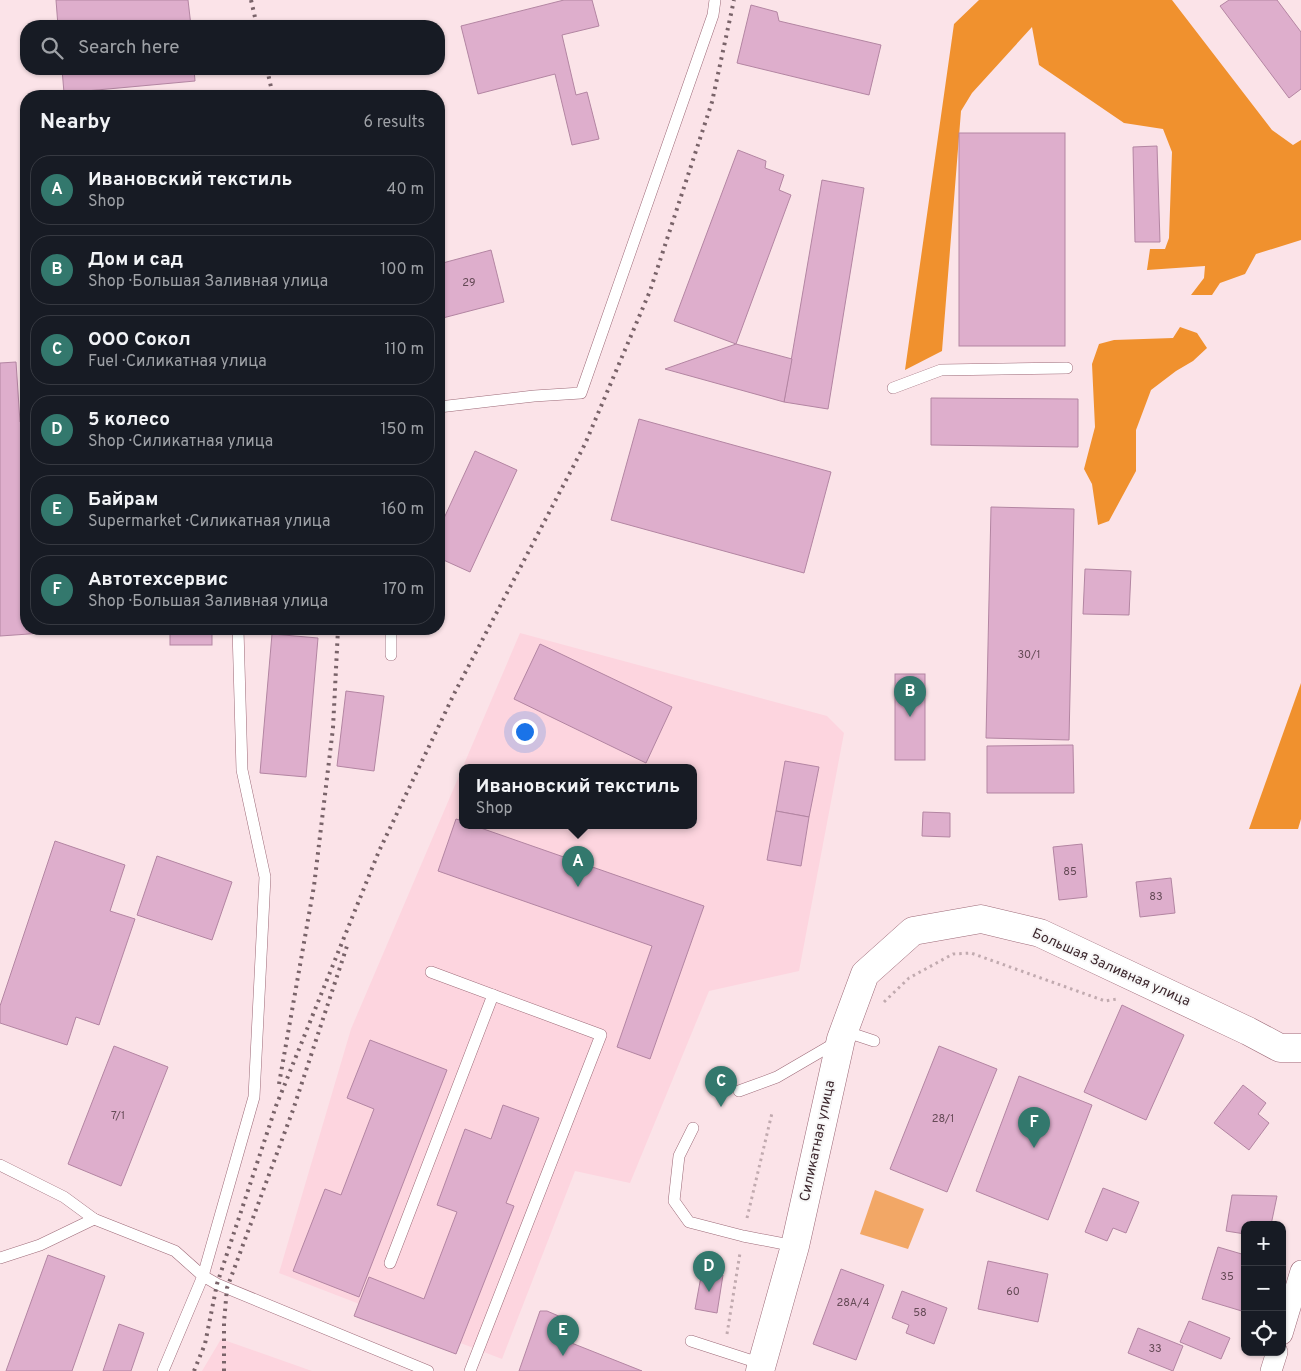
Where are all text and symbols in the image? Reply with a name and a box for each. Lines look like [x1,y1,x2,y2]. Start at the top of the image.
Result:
search box [20,20,445,75]
icon: search [38,34,66,62]
text: Search here [78,36,180,60]
text: Nearby [40,109,111,136]
text: 6 results [363,113,425,133]
text: Ивановский текстиль [88,168,292,192]
text: A [51,180,63,200]
text: 40 m [386,180,424,200]
text: Shop [88,192,125,212]
text: Дом и сад [88,248,183,272]
text: B [51,260,63,280]
text: 100 m [380,260,424,280]
text: Shop · Большая Заливная улица [88,272,328,292]
house number: 29 [462,276,476,290]
text: ООО Сокол [88,328,191,352]
text: C [52,340,62,360]
text: 110 m [384,340,424,360]
text: Fuel · Силикатная улица [88,352,267,372]
text: 5 колесо [88,408,170,432]
text: D [51,420,63,440]
text: 150 m [381,420,424,440]
text: Shop · Силикатная улица [88,432,273,452]
text: Байрам [88,488,158,512]
text: E [52,500,62,520]
text: 160 m [381,500,424,520]
text: Supermarket · Силикатная улица [88,512,330,532]
text: Автотехсервис [88,568,228,592]
text: F [52,580,62,600]
text: 170 m [383,580,424,600]
text: Shop · Большая Заливная улица [88,592,328,612]
house number: 30/1 [1017,648,1041,662]
pin: B [894,676,926,717]
your location [512,719,538,745]
popup [459,764,697,829]
text: Ивановский текстиль [476,775,680,799]
text: Shop [476,799,513,819]
pin: A [562,846,594,887]
house number: 85 [1063,865,1077,879]
house number: 83 [1149,890,1163,904]
street label: Большая Заливная улица [1029,925,1193,1011]
pin: C [705,1066,737,1107]
street label: Силикатная улица [797,1079,839,1203]
pin: F [1018,1107,1050,1148]
house number: 7/1 [111,1109,125,1123]
house number: 28/1 [932,1112,954,1126]
map controls [1241,1221,1286,1356]
button: + [1241,1221,1286,1266]
pin: D [693,1251,725,1292]
button: − [1241,1266,1286,1311]
house number: 35 [1220,1270,1234,1284]
house number: 60 [1006,1285,1020,1299]
house number: 28А/4 [836,1296,870,1310]
house number: 58 [913,1306,927,1320]
button: locate [1241,1311,1286,1356]
pin: E [547,1315,579,1356]
house number: 33 [1148,1342,1162,1356]

